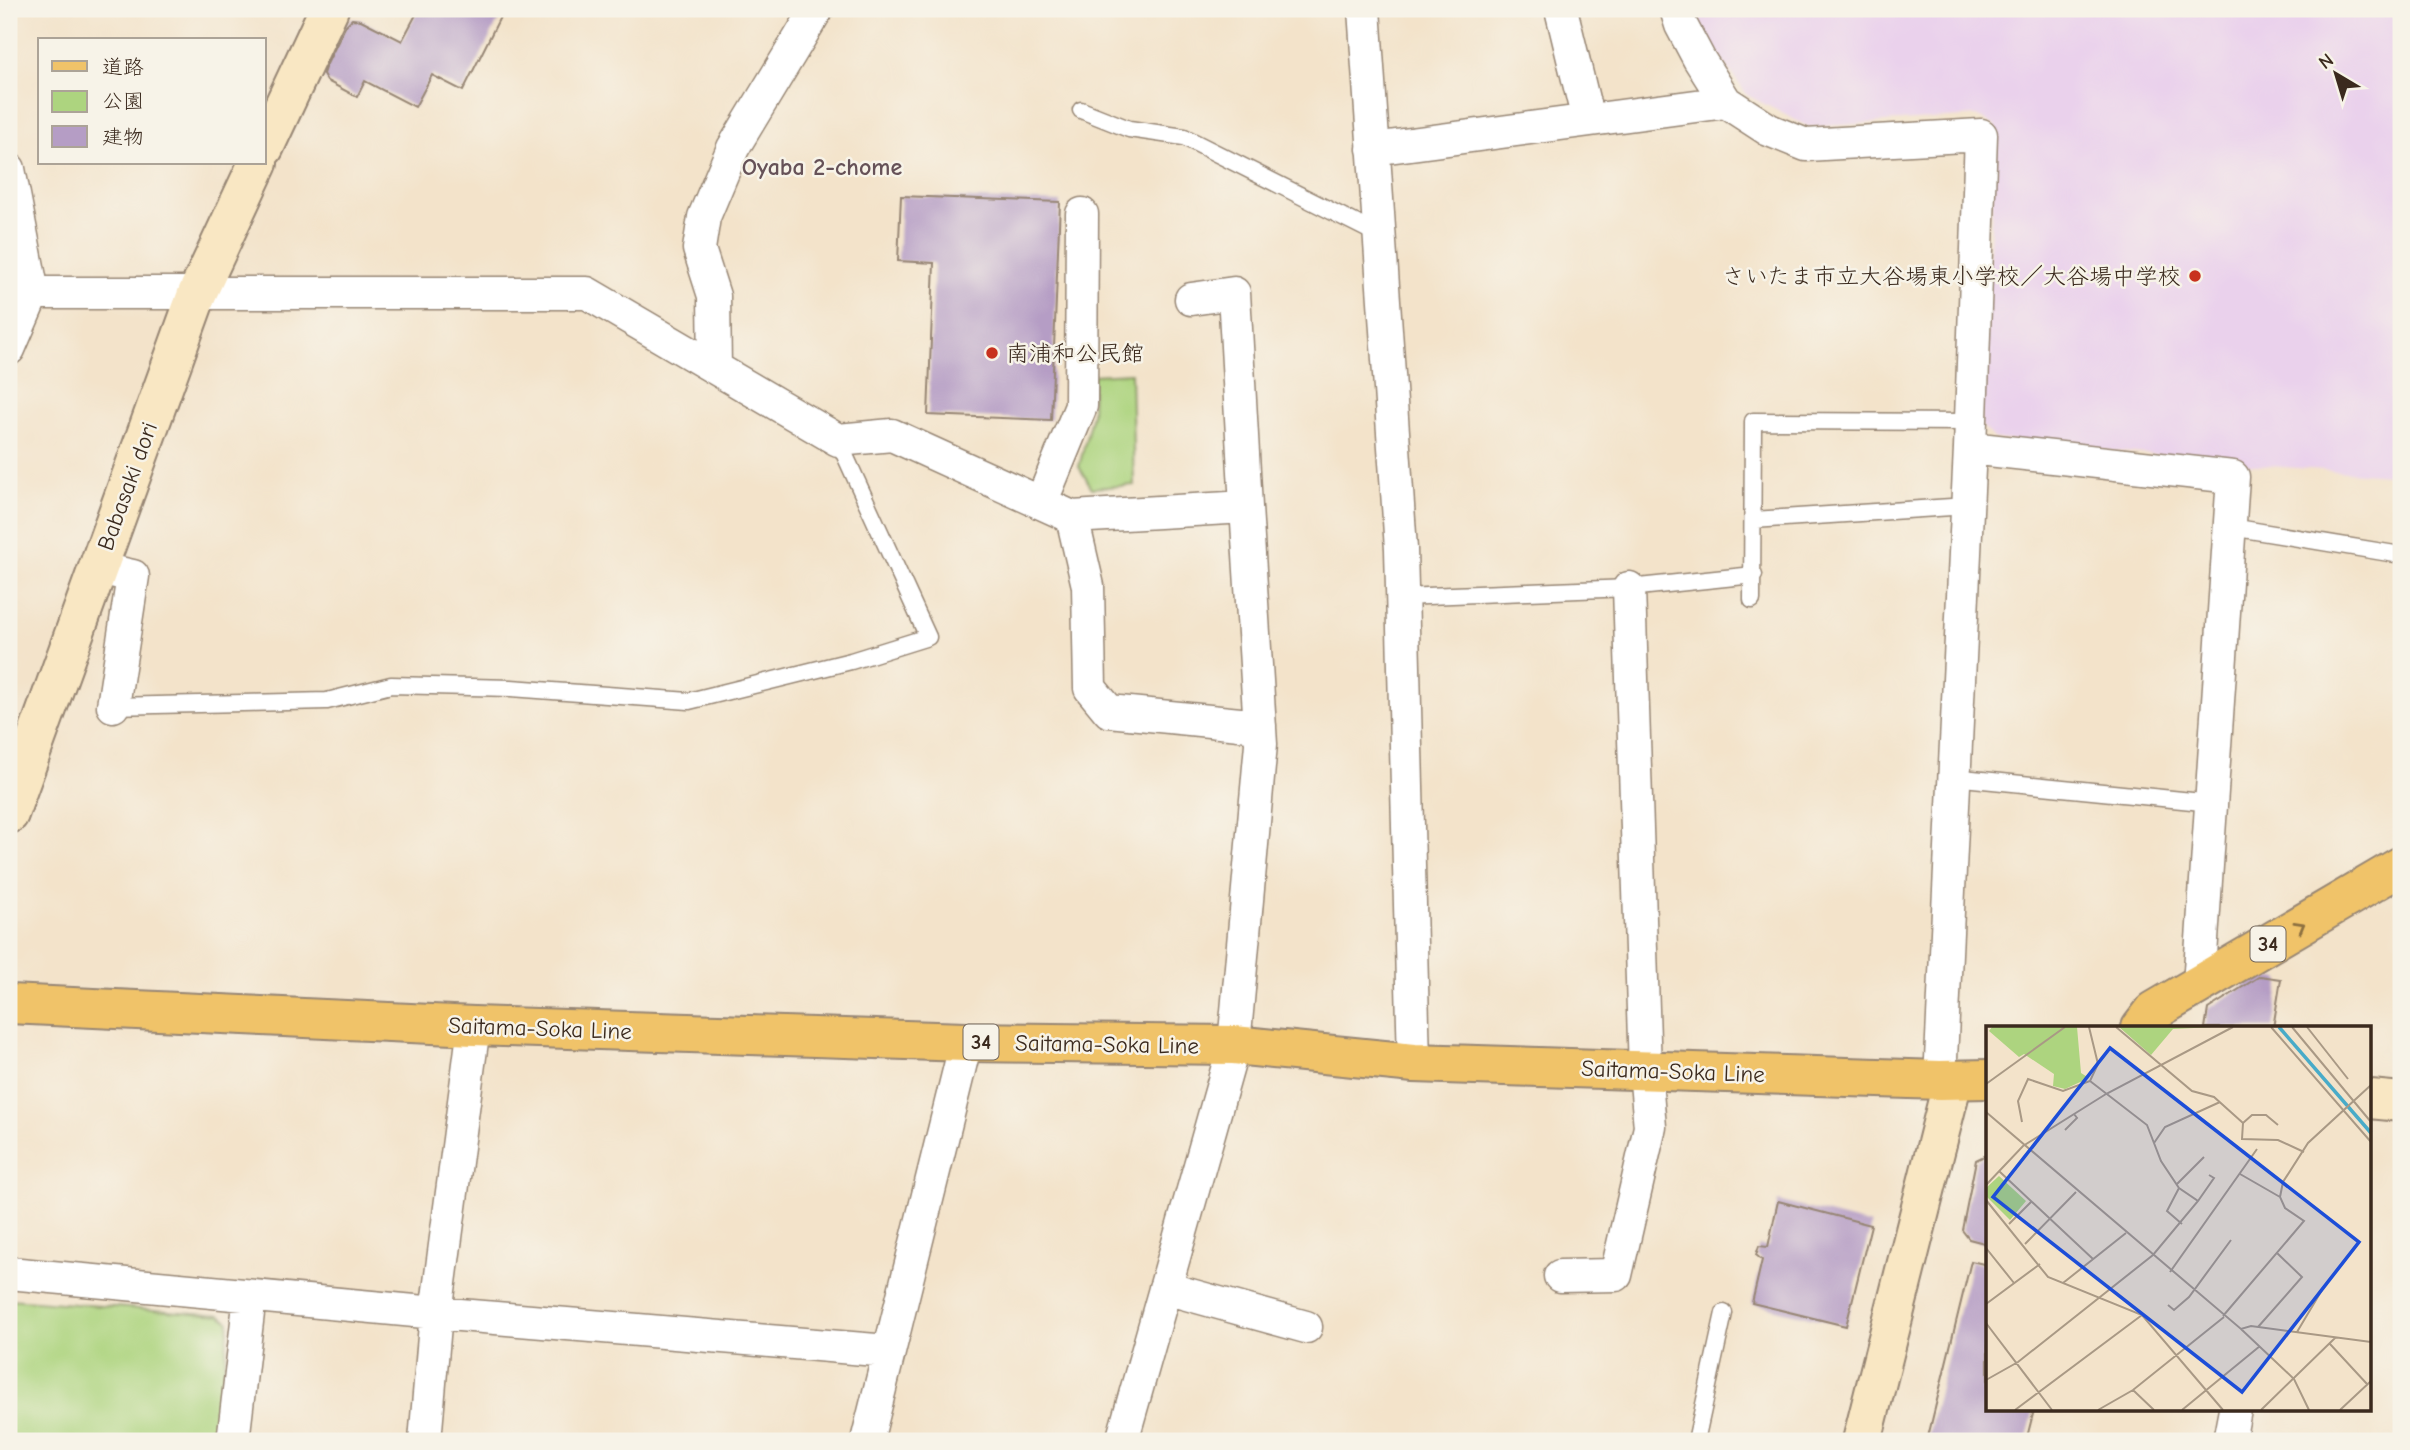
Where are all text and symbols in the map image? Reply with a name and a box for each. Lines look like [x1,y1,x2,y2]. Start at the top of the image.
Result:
legend [38,38,266,164]
north arrow [2302,38,2372,108]
text: N [2314,49,2338,74]
text: 道路 [102,55,144,79]
text: 公園 [102,89,144,113]
text: 建物 [102,125,144,149]
district label: Oyaba 2-chome [742,153,902,181]
place label: さいたま市立大谷場東小学校／大谷場中学校 [1722,263,2181,290]
marker: さいたま市立大谷場東小学校／大谷場中学校 [2187,268,2203,284]
place label: 南浦和公民館 [1006,340,1144,367]
marker: 南浦和公民館 [984,345,1000,361]
street label: Babasaki dori [92,418,163,554]
one-way arrow [2293,921,2306,934]
road number: 34 [2250,926,2286,962]
street label: Saitama-Soka Line [448,1012,632,1045]
road number: 34 [964,1024,998,1060]
inset map [1986,1026,2372,1412]
street label: Saitama-Soka Line [1015,1029,1199,1060]
street label: Saitama-Soka Line [1581,1055,1765,1088]

